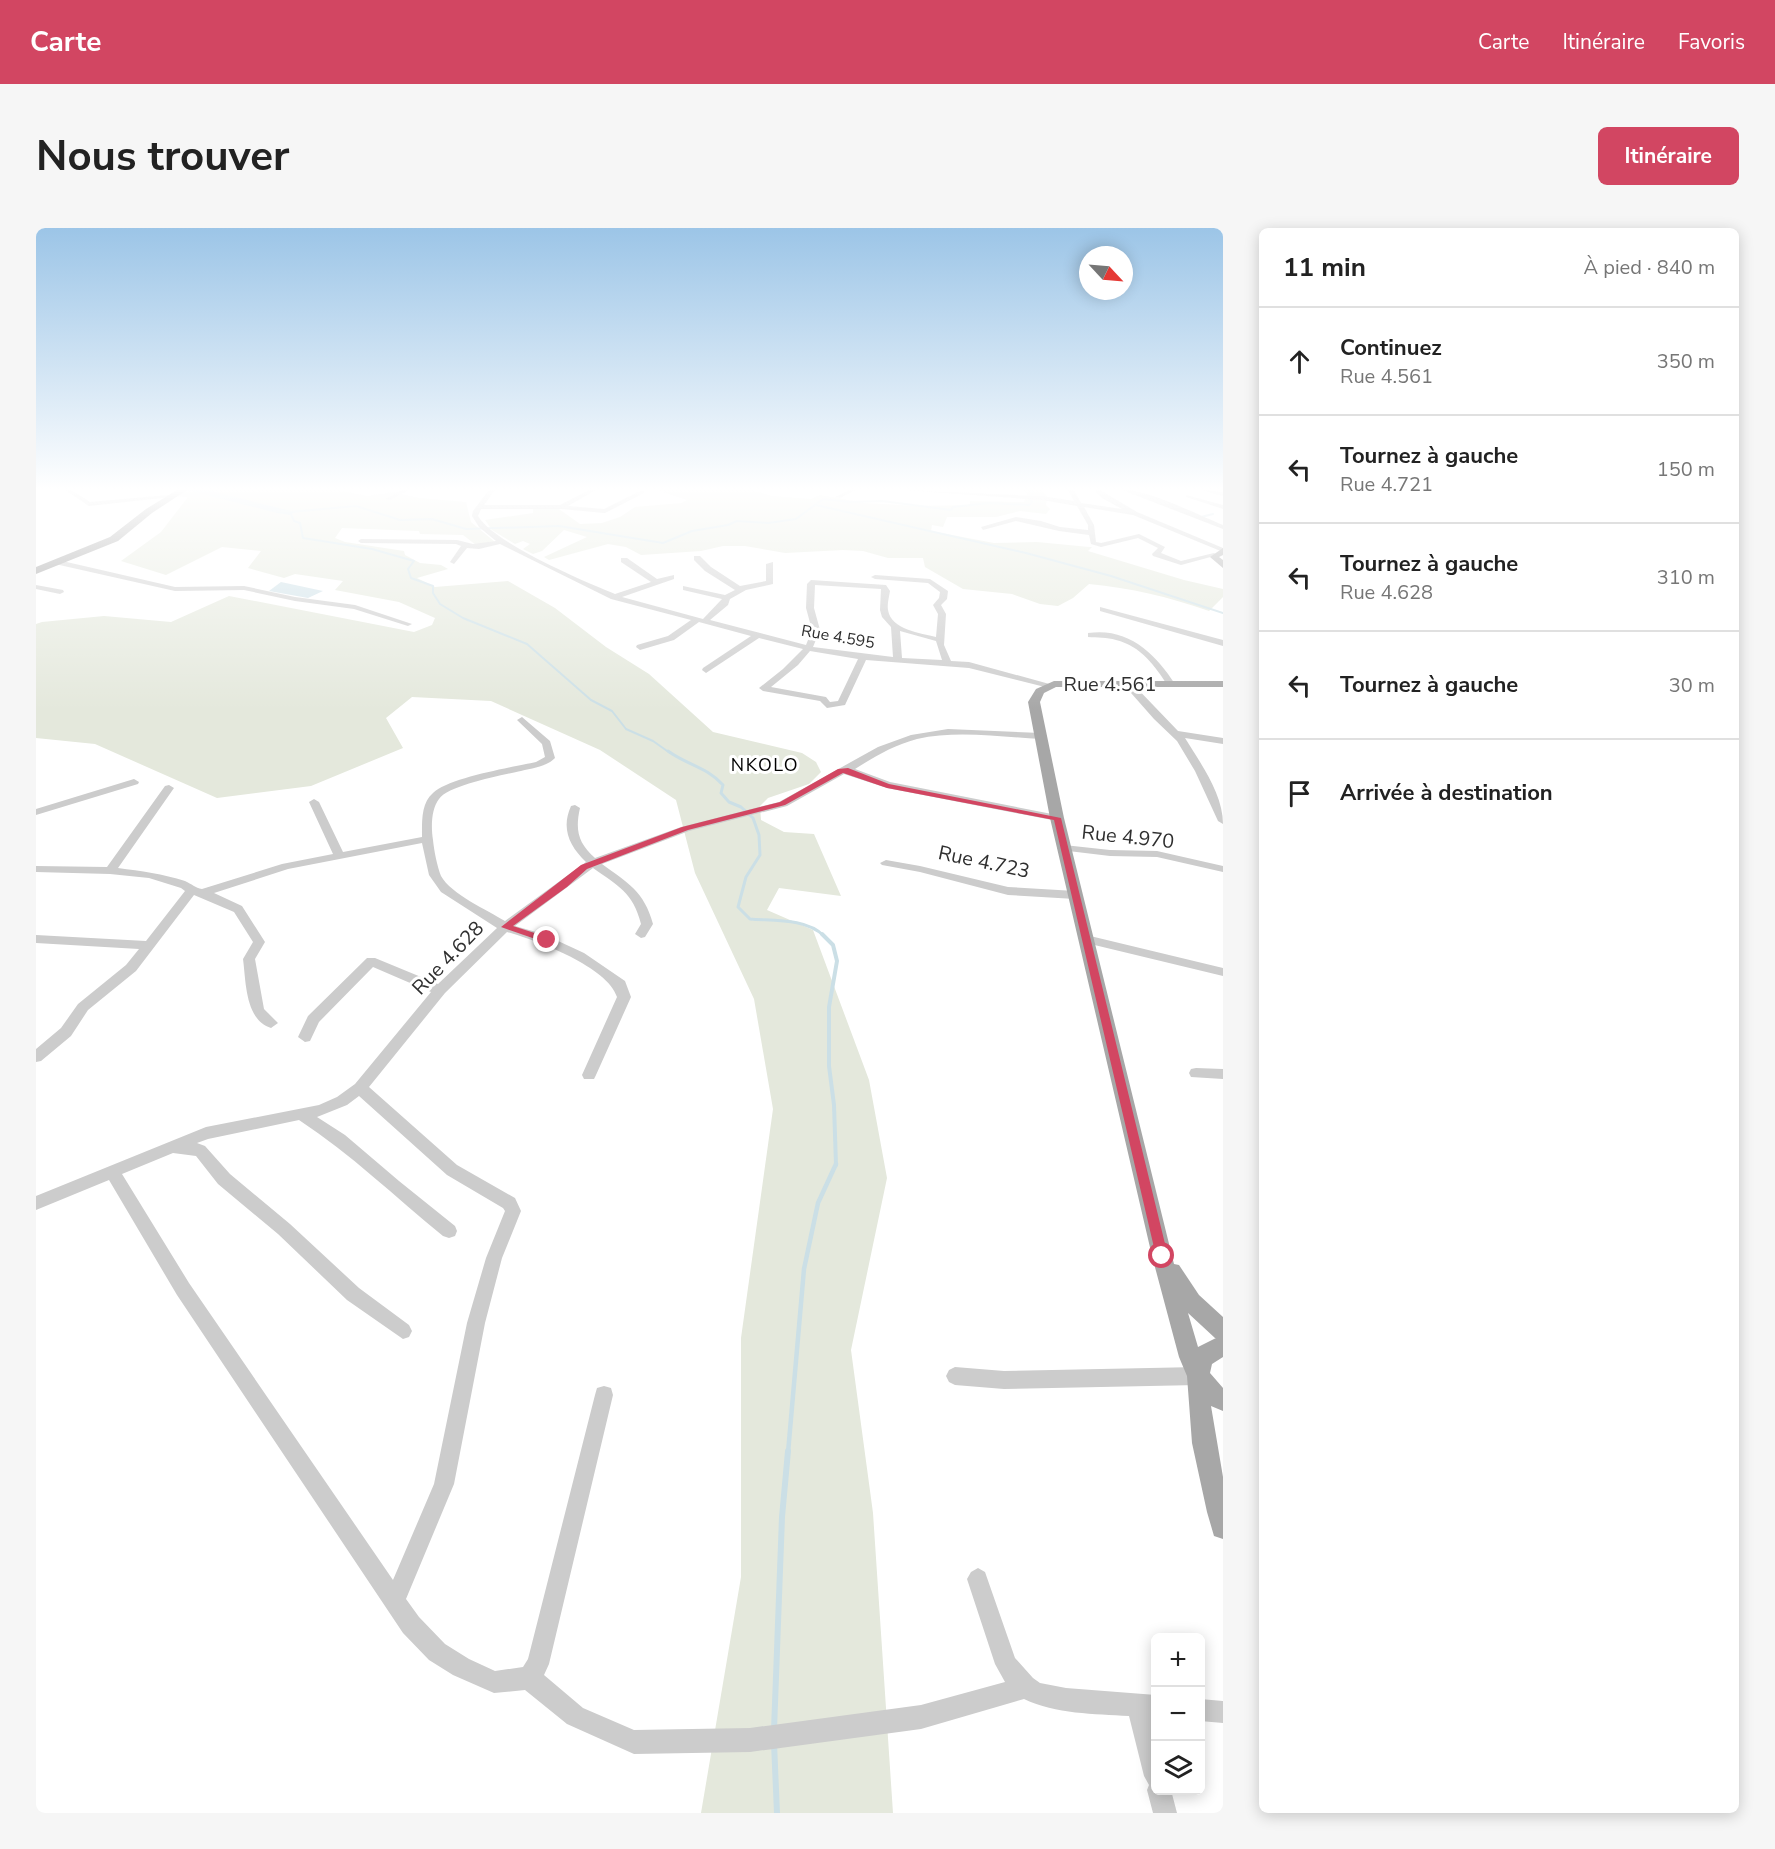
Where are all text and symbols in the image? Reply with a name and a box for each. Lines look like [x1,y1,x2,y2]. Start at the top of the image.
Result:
text: Carte [30,23,101,61]
text: Carte [1478,28,1529,56]
text: Itinéraire [1562,28,1645,56]
text: Favoris [1678,28,1745,56]
button: Itinéraire [1598,127,1739,185]
text: Nous trouver [36,128,289,185]
north arrow [1079,246,1133,300]
text: 11 min [1283,250,1366,285]
text: À pied · 840 m [1584,254,1715,281]
text: Continuez [1340,333,1442,363]
icon: ahead [1283,345,1316,378]
text: 350 m [1657,348,1715,375]
text: Rue 4.561 [1340,363,1433,390]
text: Tournez à gauche [1340,441,1518,471]
icon: left [1283,453,1316,486]
text: 150 m [1657,456,1715,483]
text: Rue 4.721 [1340,471,1433,498]
text: Tournez à gauche [1340,549,1518,579]
icon: left [1283,561,1316,594]
text: 310 m [1657,564,1715,591]
text: Rue 4.628 [1340,579,1433,606]
street label: Rue 4.595 [799,620,877,654]
icon: left [1283,669,1316,702]
text: Tournez à gauche [1340,670,1518,700]
street label: Rue 4.561 [1064,671,1156,698]
text: 30 m [1669,672,1715,699]
district label: NKOLO [731,753,799,777]
icon: arrive [1283,777,1316,810]
text: Arrivée à destination [1340,778,1553,808]
street label: Rue 4.970 [1080,819,1176,855]
street label: Rue 4.723 [936,839,1032,885]
street label: Rue 4.628 [406,915,490,1001]
route end [533,926,559,952]
route start [1148,1242,1174,1268]
map controls [1151,1633,1205,1795]
button: + [1151,1633,1205,1687]
button: − [1151,1687,1205,1741]
button: layers [1151,1741,1205,1795]

